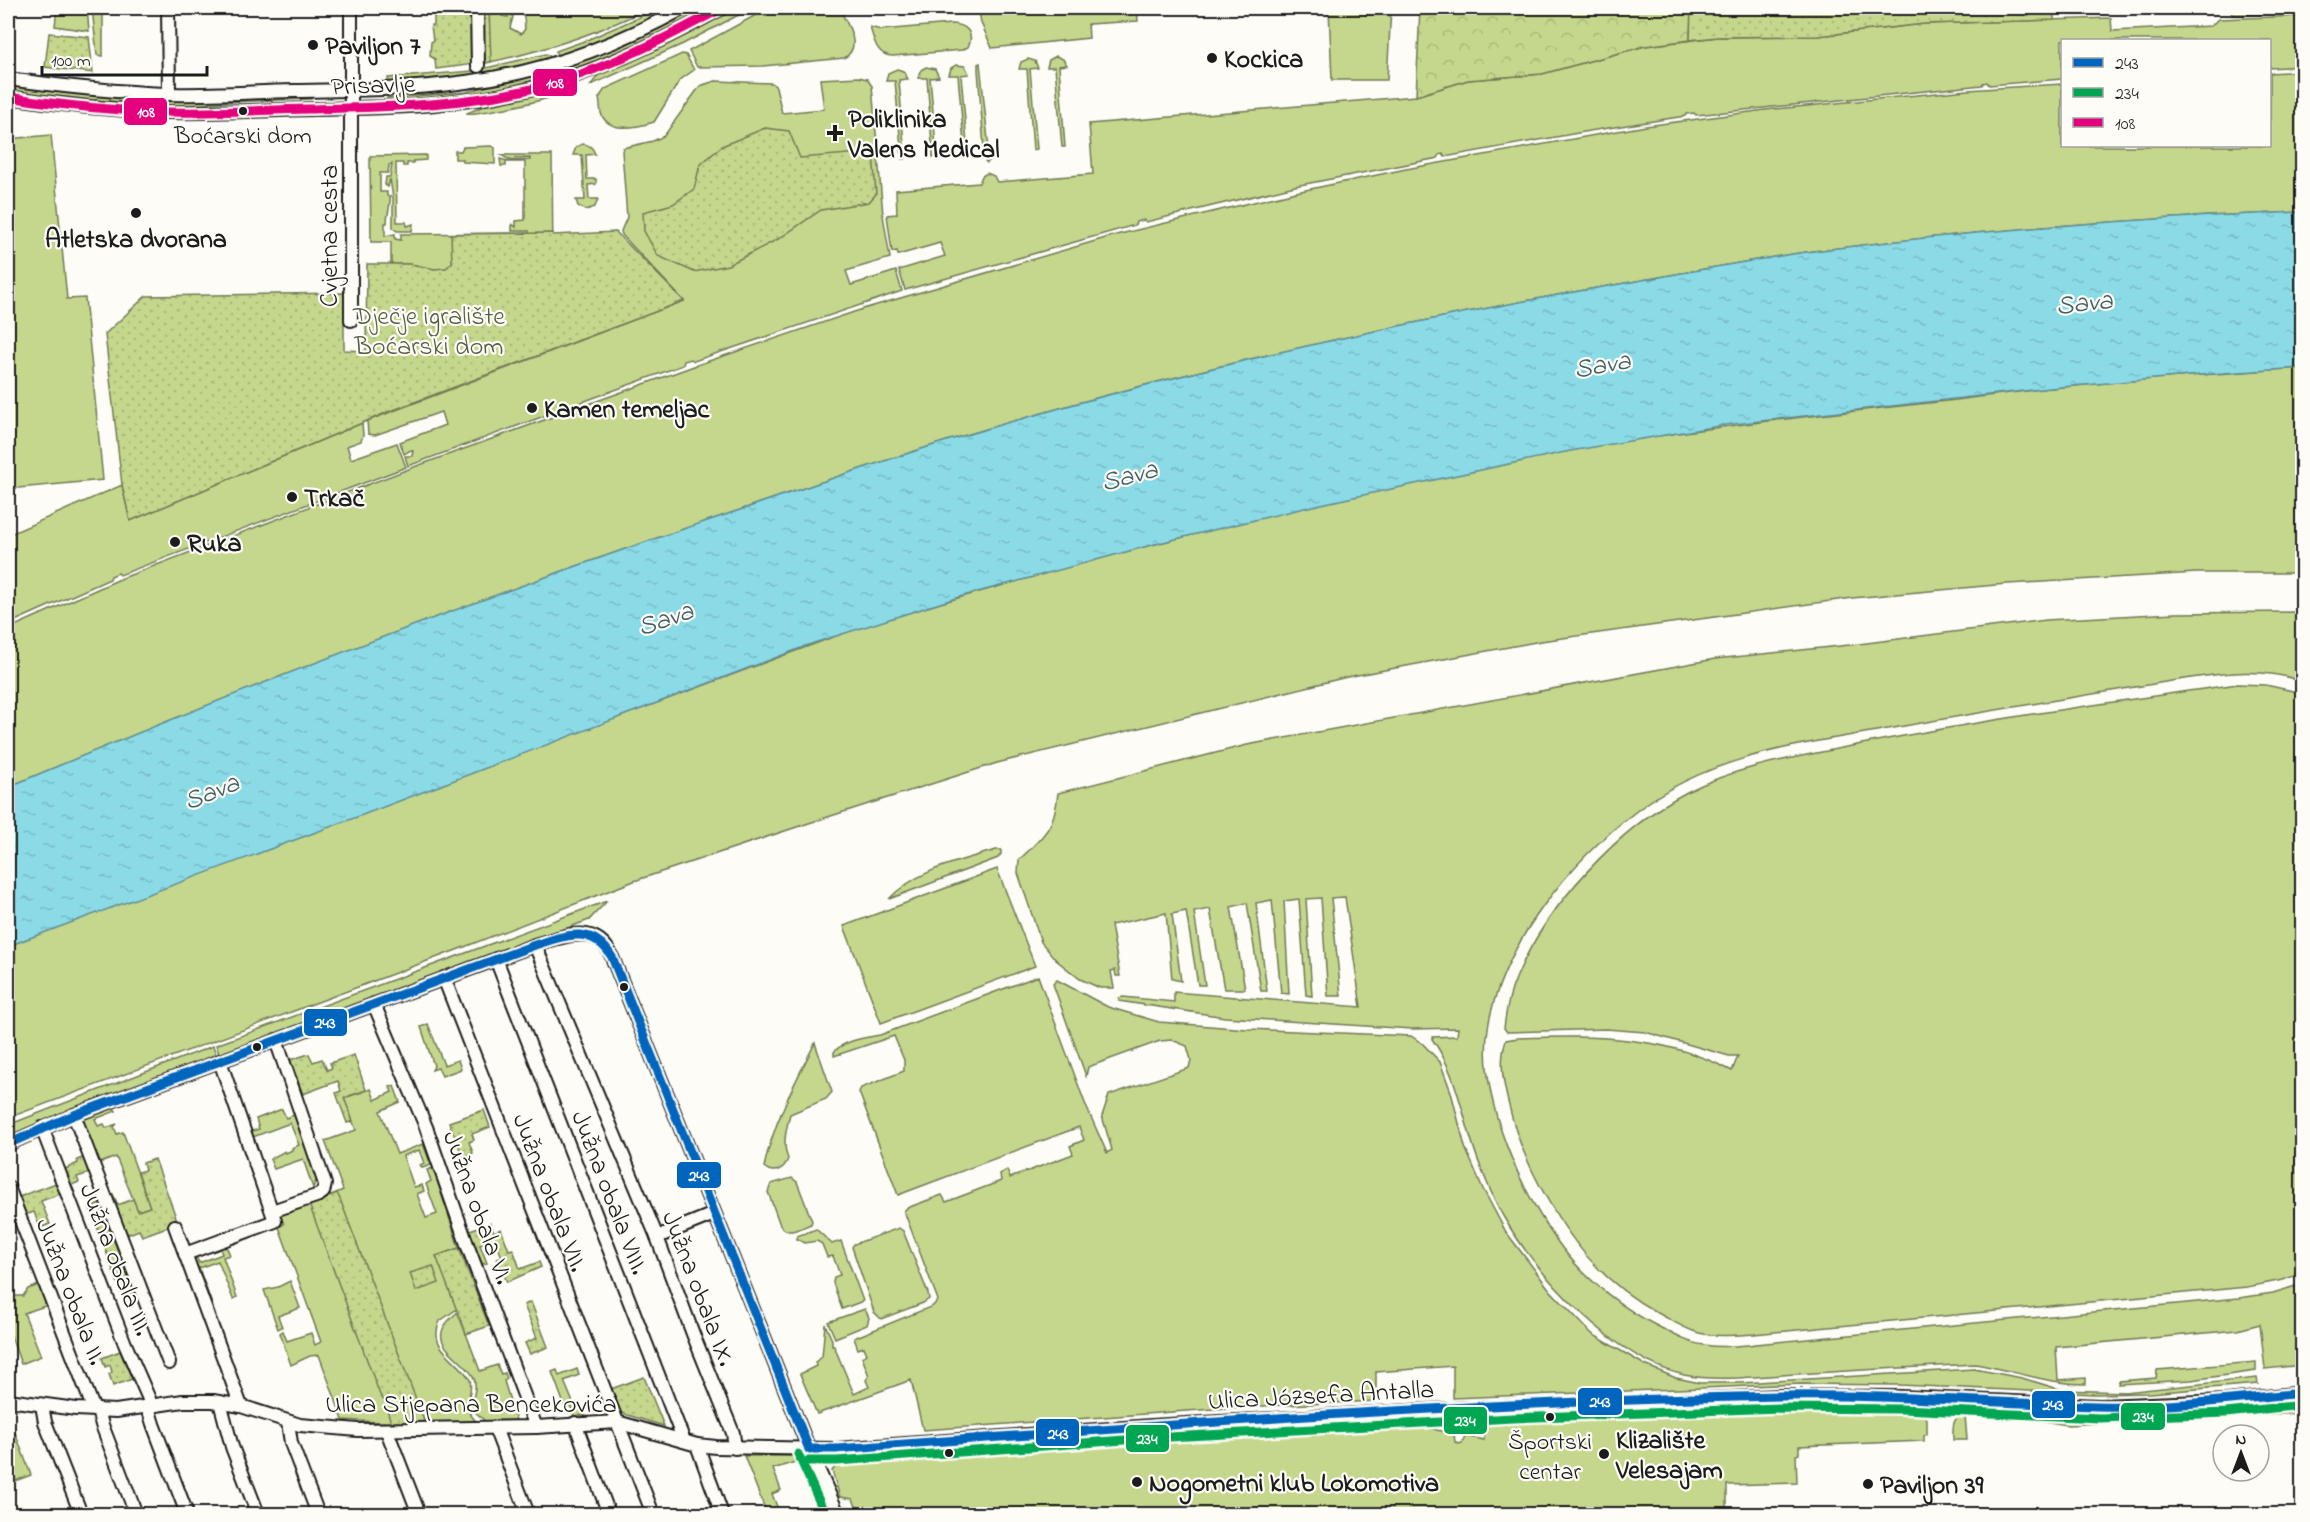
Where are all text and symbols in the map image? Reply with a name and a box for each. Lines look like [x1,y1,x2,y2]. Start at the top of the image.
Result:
place label: Paviljon 7 [325,29,421,67]
marker: Paviljon 7 [306,38,320,52]
scale bar [42,39,207,77]
legend [2061,39,2271,147]
place label: Kockica [1224,42,1303,80]
text: 100 m [51,49,91,75]
marker: Kockica [1205,51,1219,65]
text: 243 [2115,52,2139,78]
street label: Prisavlje [330,67,416,107]
line badge: 108 [532,68,578,97]
text: 108 [546,72,564,96]
text: 234 [2115,82,2139,108]
line badge: 108 [123,97,168,126]
text: 108 [137,101,155,125]
place label: Poliklinika Valens Medical [847,102,1000,170]
marker: Boćarski dom [237,105,249,117]
text: 108 [2115,112,2136,138]
place label: Boćarski dom [173,120,312,155]
marker: Poliklinika Valens Medical [826,124,844,142]
street label: Cvjetna cesta [312,165,350,307]
marker: Atletska dvorana [129,206,143,220]
place label: Atletska dvorana [45,222,227,260]
water label: Sava [2054,282,2115,327]
park label: Dječje igralište Boćarski dom [352,299,505,367]
water label: Sava [1571,342,1634,391]
place label: Kamen temeljac [544,392,711,430]
marker: Kamen temeljac [525,401,539,415]
water label: Sava [1097,451,1163,504]
place label: Trkač [304,481,365,519]
marker: Trkač [285,490,299,504]
place label: Ruka [187,526,242,564]
marker: Ruka [168,535,182,549]
water label: Sava [633,593,699,648]
water label: Sava [178,764,246,822]
unlabelled marker [618,981,630,993]
line badge: 243 [303,1008,348,1037]
text: 243 [313,1012,336,1036]
unlabelled marker [251,1041,263,1053]
street label: Južna obala VIII. [559,1106,657,1281]
street label: Južna obala VII. [501,1108,596,1278]
street label: Južna obala VI. [431,1126,522,1290]
line badge: 243 [676,1161,722,1189]
text: 243 [687,1165,710,1189]
street label: Južna obala III. [68,1178,161,1342]
street label: Južna obala IX. [650,1206,744,1372]
street label: Južna obala II. [24,1213,115,1371]
street label: Ulica Józsefa Antalla [1207,1372,1435,1422]
street label: Ulica Stjepana Bencekovića [325,1387,617,1425]
line badge: 243 [1577,1387,1623,1416]
line badge: 243 [2031,1390,2076,1419]
text: 243 [1588,1391,1611,1415]
text: 243 [2041,1394,2064,1418]
line badge: 234 [2120,1402,2166,1431]
line badge: 234 [1443,1406,1488,1435]
text: 234 [2131,1406,2154,1430]
text: 234 [1453,1410,1476,1434]
marker: Športski centar [1544,1411,1556,1423]
line badge: 243 [1035,1418,1080,1447]
text: 243 [1046,1423,1069,1447]
place label: Klizalište Velesajam [1615,1423,1723,1491]
north arrow [2211,1423,2271,1483]
line badge: 234 [1125,1424,1170,1453]
place label: Športski centar [1508,1426,1592,1491]
text: 234 [1135,1428,1158,1452]
text: N [2236,1428,2247,1452]
unlabelled marker [943,1447,955,1459]
marker: Klizalište Velesajam [1597,1447,1611,1461]
place label: Nogometni klub Lokomotiva [1149,1466,1439,1505]
place label: Paviljon 39 [1880,1468,1984,1506]
marker: Nogometni klub Lokomotiva [1130,1475,1144,1489]
marker: Paviljon 39 [1861,1477,1875,1491]

